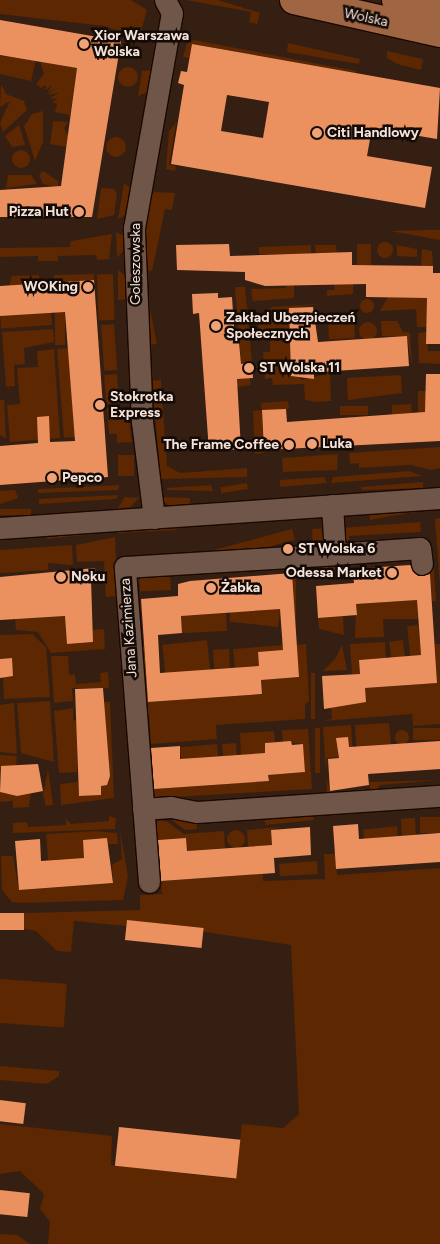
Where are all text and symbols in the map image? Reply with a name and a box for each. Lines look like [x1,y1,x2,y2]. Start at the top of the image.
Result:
street label: Wolska [343,5,389,31]
place label: Xior Warszawa Wolska [94,28,189,60]
marker: Xior Warszawa Wolska [78,38,90,50]
place label: Citi Handlowy [327,125,419,141]
marker: Citi Handlowy [311,127,323,139]
place label: Pizza Hut [9,204,69,220]
marker: Pizza Hut [73,206,85,218]
street label: Goleszowska [128,223,144,305]
place label: WOKing [24,279,78,295]
marker: WOKing [82,281,94,293]
place label: Zakład Ubezpieczeń Społecznych [226,310,355,342]
marker: Zakład Ubezpieczeń Społecznych [210,320,222,332]
place label: ST Wolska 11 [259,360,340,376]
marker: ST Wolska 11 [243,362,255,374]
place label: Stokrotka Express [110,389,173,422]
marker: Stokrotka Express [94,399,106,411]
place label: Luka [322,436,352,452]
place label: The Frame Coffee [163,437,279,453]
marker: Luka [306,438,318,450]
marker: The Frame Coffee [283,439,295,451]
place label: Pepco [62,470,102,486]
marker: Pepco [46,472,58,484]
place label: ST Wolska 6 [298,541,375,557]
marker: ST Wolska 6 [282,543,294,555]
place label: Odessa Market [286,565,382,581]
marker: Odessa Market [386,567,398,579]
place label: Noku [71,569,105,585]
marker: Noku [55,571,67,583]
street label: Jana Kazimierza [117,578,141,678]
place label: Żabka [221,580,260,596]
marker: Żabka [205,582,217,594]

